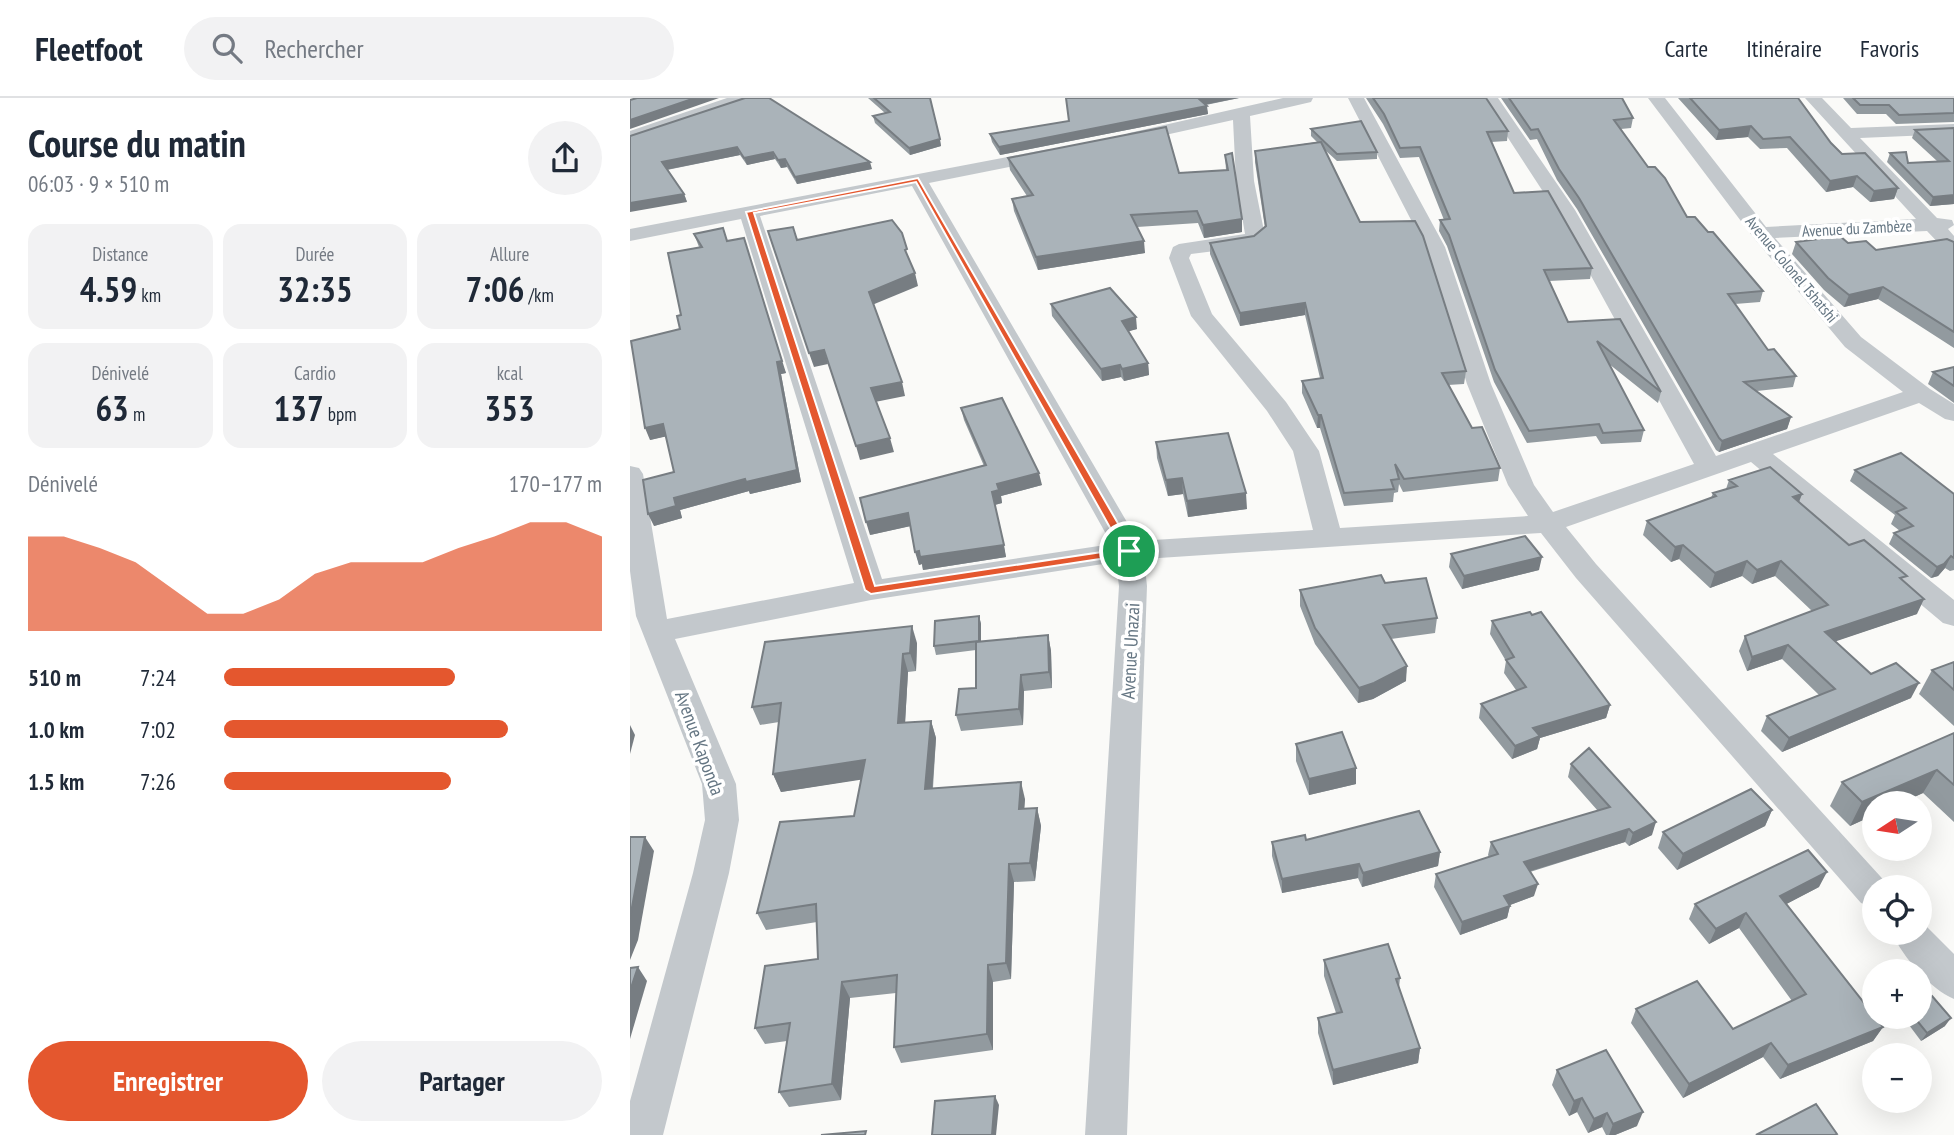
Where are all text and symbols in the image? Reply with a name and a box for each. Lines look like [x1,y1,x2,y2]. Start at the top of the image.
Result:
search box [184,17,674,80]
text: Fleetfoot [35,27,142,70]
icon: search [208,29,246,67]
text: Rechercher [264,32,364,65]
text: Carte [1664,33,1708,64]
text: Itinéraire [1746,33,1822,64]
text: Favoris [1860,33,1919,64]
text: Course du matin [28,118,246,167]
button: share [528,121,602,195]
text: 06:03 · 9 × 510 m [28,169,169,198]
street label: Avenue Colonel Tshatshi [1741,211,1843,327]
street label: Avenue du Zambèze [1802,215,1912,241]
text: Distance [92,242,148,266]
text: Durée [296,242,334,266]
text: Allure [490,242,529,266]
text: 4.59 [80,266,137,312]
text: 32:35 [277,266,353,312]
text: 7:06 [465,266,524,312]
text: km [137,283,161,307]
text: /km [524,283,554,307]
text: Dénivelé [91,361,149,385]
text: Cardio [294,361,336,385]
text: kcal [497,361,523,385]
text: 63 [95,385,129,431]
text: 137 [273,385,324,431]
text: 353 [485,385,535,431]
text: m [129,402,145,426]
text: bpm [324,402,357,426]
text: Dénivelé [28,469,98,498]
text: 170–177 m [509,469,602,498]
pin [1099,521,1159,581]
icon: arrive [1110,532,1148,570]
street label: Avenue Unazai [1115,602,1145,700]
text: 510 m [28,663,81,692]
text: 7:24 [140,663,176,692]
street label: Avenue Kaponda [670,688,730,798]
text: 1.0 km [28,715,84,744]
text: 7:02 [140,715,176,744]
text: 1.5 km [28,767,84,796]
text: 7:26 [140,767,176,796]
north arrow [1862,791,1932,861]
map controls [1862,791,1932,1113]
button: locate [1862,875,1932,945]
button: + [1862,959,1932,1029]
button: Enregistrer [28,1041,308,1121]
button: Partager [322,1041,602,1121]
button: − [1862,1043,1932,1113]

